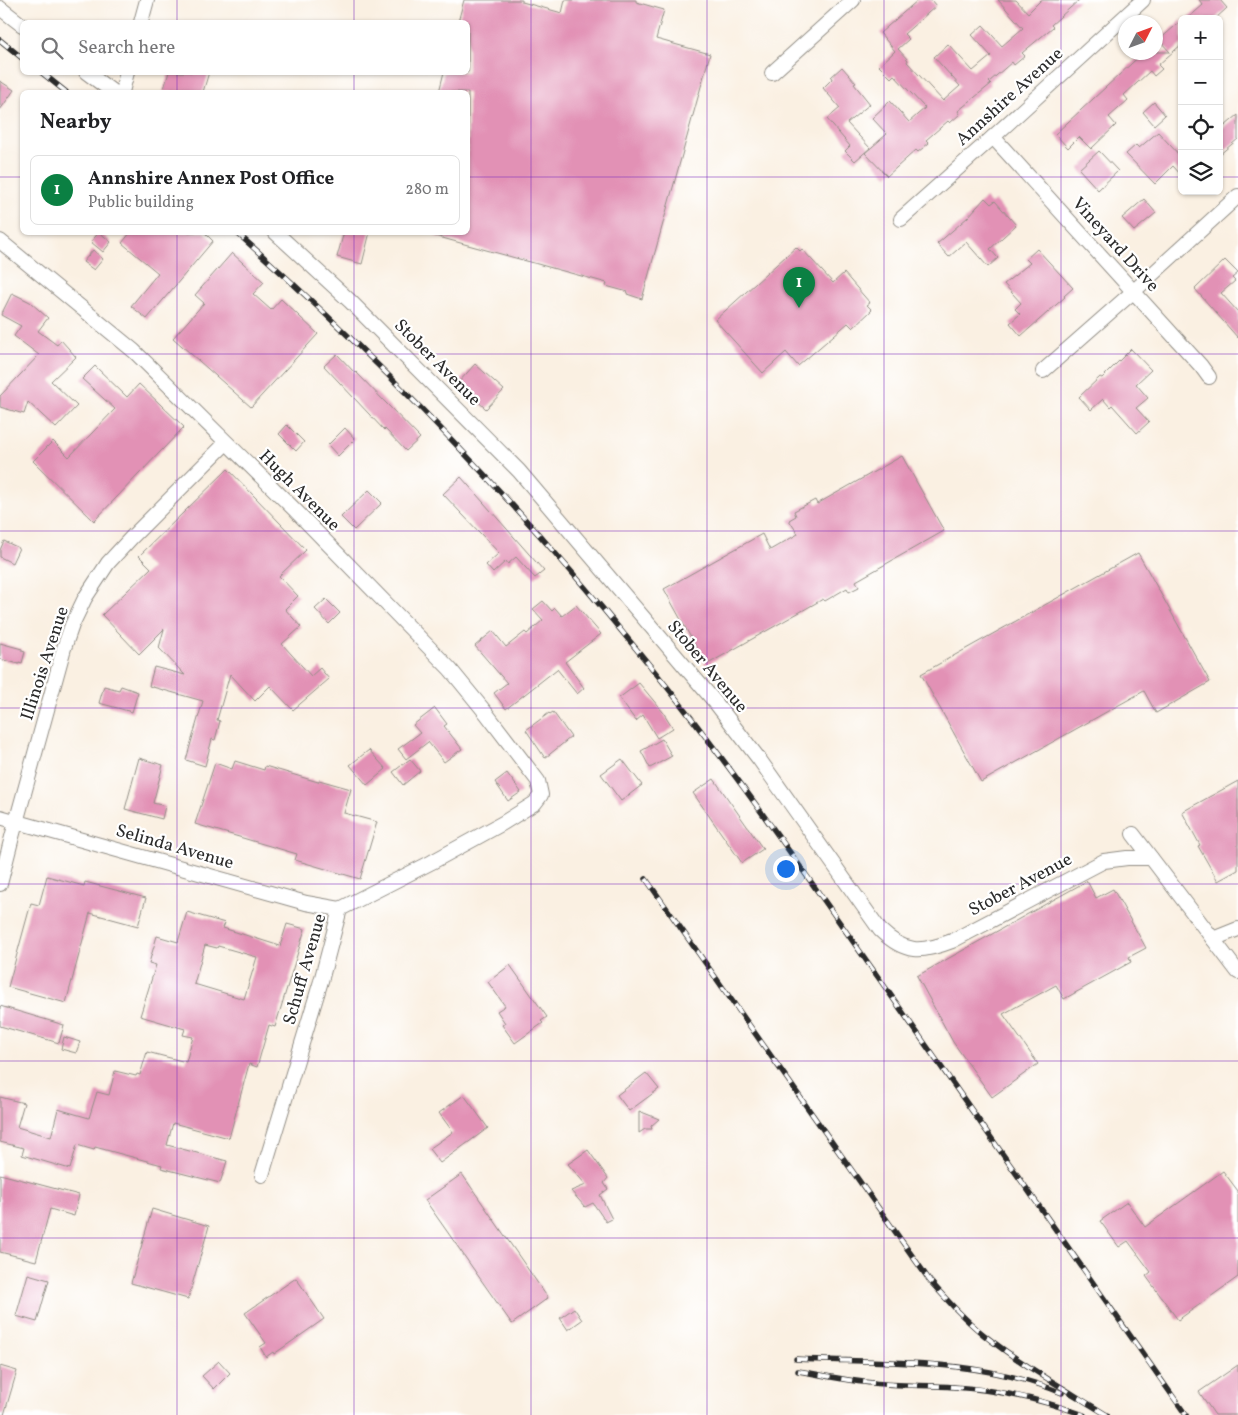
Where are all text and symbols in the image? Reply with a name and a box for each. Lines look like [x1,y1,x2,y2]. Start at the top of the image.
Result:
north arrow [1118,15,1163,60]
map controls [1178,15,1223,195]
button: + [1178,15,1223,60]
search box [20,20,470,75]
icon: search [38,34,66,62]
text: Search here [78,35,175,61]
street label: Annshire Avenue [951,42,1069,152]
button: − [1178,60,1223,105]
button: locate [1178,105,1223,150]
text: Nearby [40,108,111,137]
button: layers [1178,150,1223,195]
text: Annshire Annex Post Office [88,166,334,192]
text: 1 [54,179,60,201]
text: 280 m [405,179,449,201]
text: Public building [88,192,194,214]
street label: Vineyard Drive [1065,192,1164,298]
pin: 1 [783,267,815,308]
street label: Stober Avenue [388,314,486,412]
street label: Hugh Avenue [253,445,345,537]
street label: Illinois Avenue [15,603,76,724]
street label: Stober Avenue [661,615,753,719]
street label: Selinda Avenue [113,819,236,876]
street label: Stober Avenue [965,848,1077,923]
your location [773,856,799,882]
street label: Schuff Avenue [278,911,333,1028]

